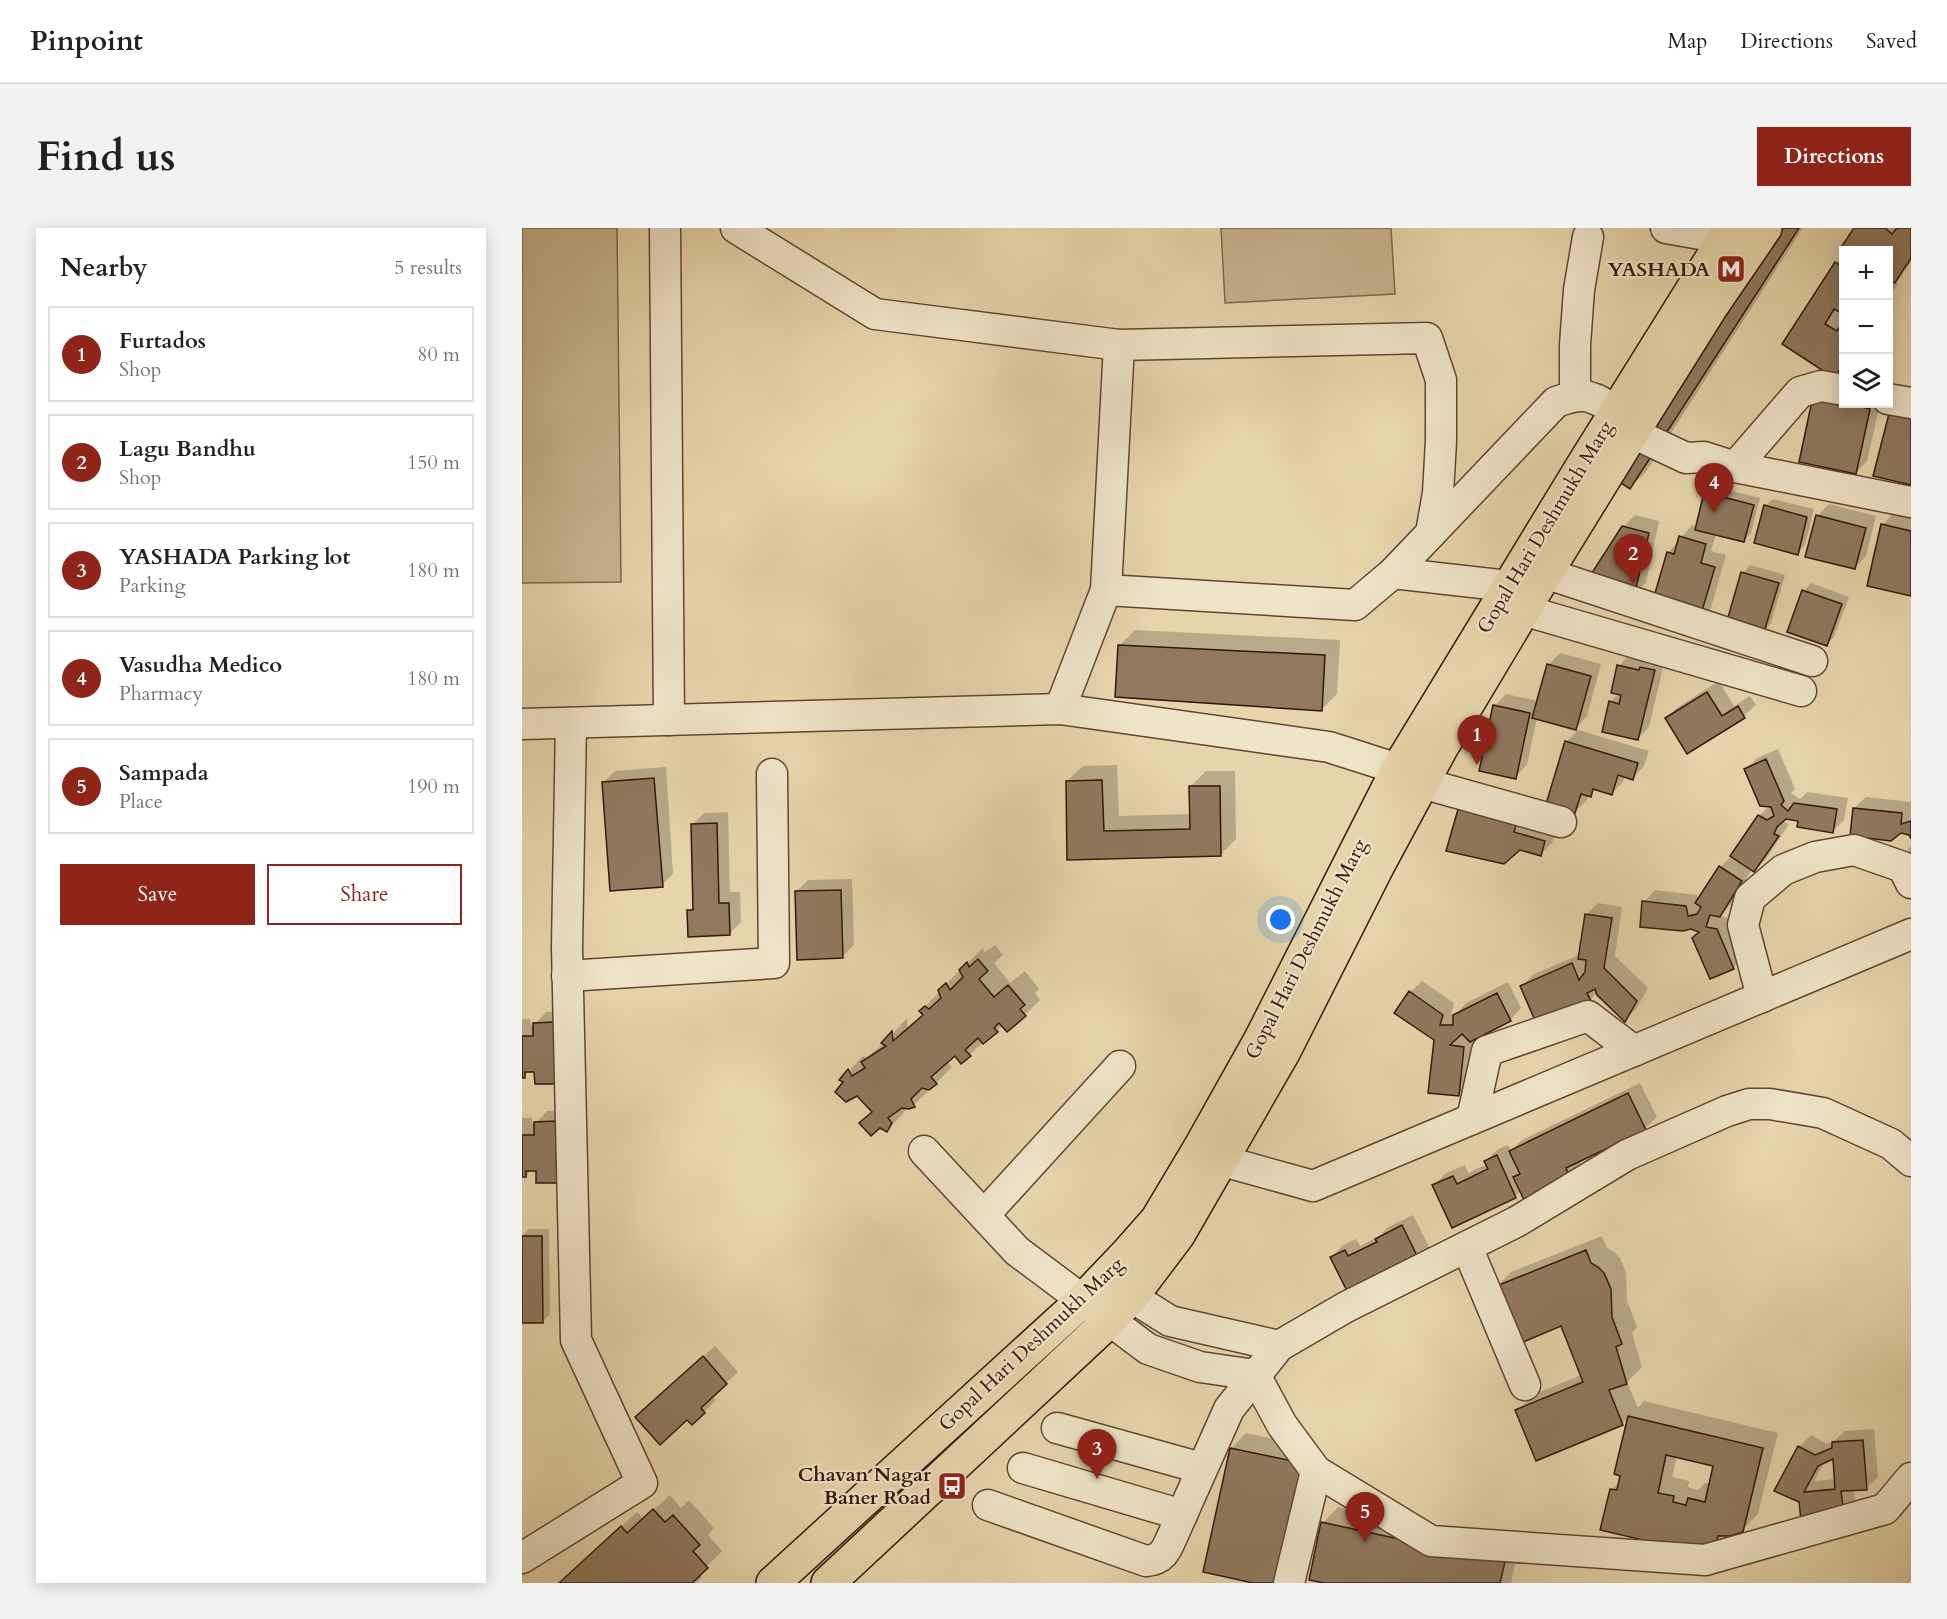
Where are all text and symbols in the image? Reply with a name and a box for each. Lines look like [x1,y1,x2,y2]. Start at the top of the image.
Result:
text: Pinpoint [30,22,143,60]
text: Map [1667,27,1707,56]
text: Directions [1740,27,1833,56]
text: Saved [1866,27,1917,56]
button: Directions [1757,127,1911,186]
text: Find us [36,128,176,185]
map controls [1839,246,1893,408]
button: + [1839,246,1893,300]
text: Nearby [60,250,148,285]
metro station icon: YASHADA [1715,253,1747,285]
text: 5 results [394,254,462,281]
place label: YASHADA [1608,256,1710,283]
button: − [1839,300,1893,354]
text: Furtados [119,326,206,356]
text: 1 [76,341,87,368]
text: 80 m [417,341,460,368]
button: layers [1839,354,1893,408]
text: Shop [119,356,161,383]
street label: Gopal Hari Deshmukh Marg [1471,415,1620,639]
text: Lagu Bandhu [119,434,256,464]
text: 2 [76,449,87,476]
text: 150 m [407,449,460,476]
text: Shop [119,464,161,491]
pin: 4 [1694,464,1734,513]
pin: 2 [1614,534,1652,584]
text: YASHADA Parking lot [119,542,350,572]
text: 3 [76,557,87,584]
text: 180 m [407,557,460,584]
text: Parking [119,572,186,599]
text: Vasudha Medico [119,650,282,680]
text: 4 [76,665,87,692]
text: 180 m [407,665,460,692]
text: Pharmacy [119,680,203,707]
pin: 1 [1458,716,1496,765]
text: Sampada [119,758,209,788]
text: 5 [76,773,87,800]
text: 190 m [407,773,460,800]
text: Place [119,788,163,815]
street label: Gopal Hari Deshmukh Marg [1239,833,1374,1064]
button: Save [60,864,255,925]
button: Share [267,864,462,925]
your location [1266,905,1295,934]
street label: Gopal Hari Deshmukh Marg [933,1250,1130,1437]
pin: 3 [1078,1430,1116,1479]
place label: Chavan Nagar Baner Road [798,1461,932,1511]
bus stop icon: Chavan Nagar Baner Road [936,1470,968,1502]
pin: 5 [1346,1492,1384,1542]

